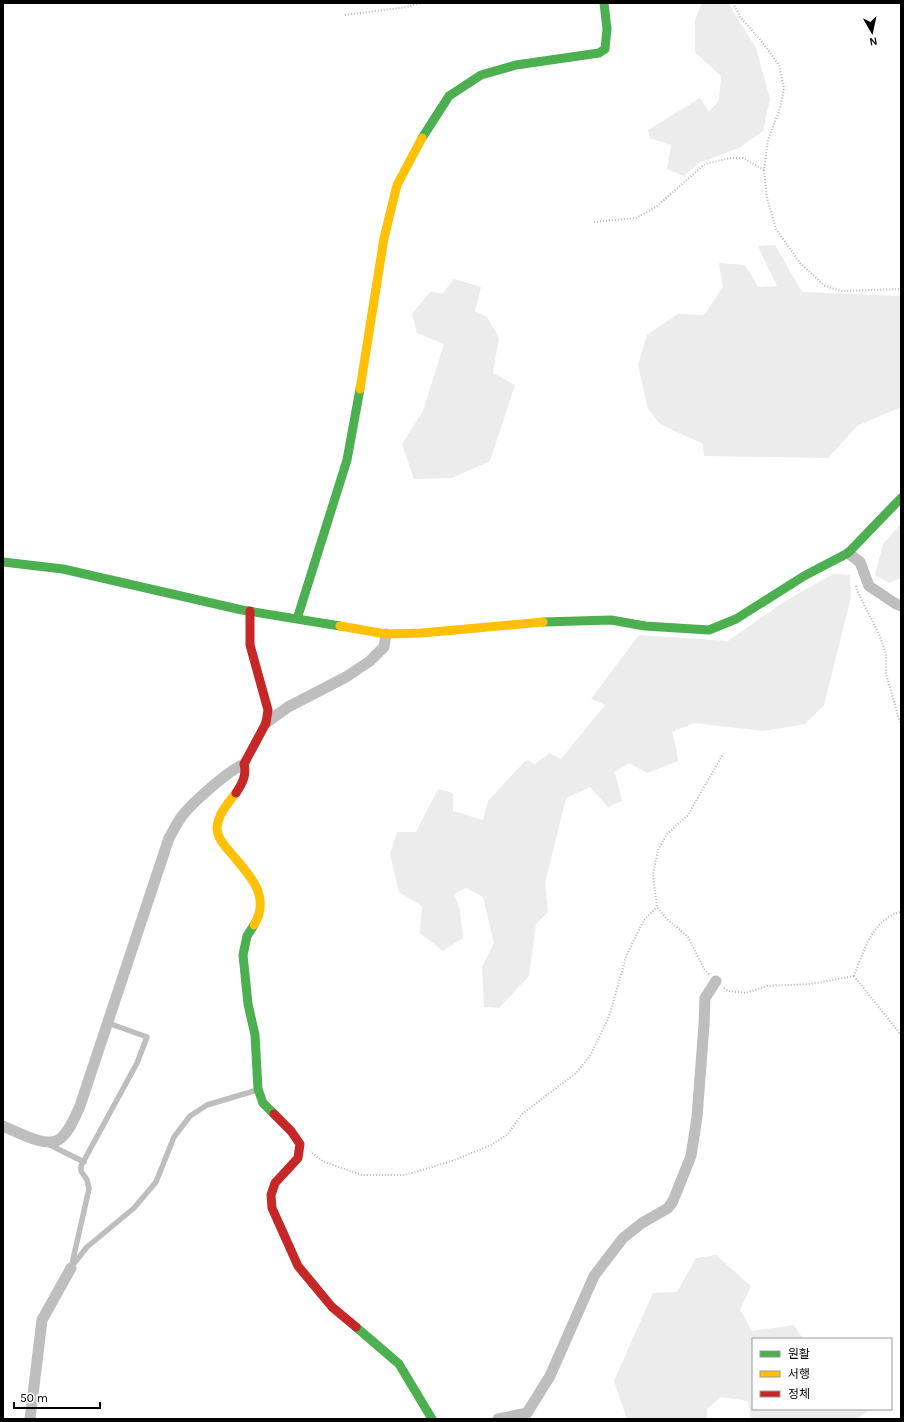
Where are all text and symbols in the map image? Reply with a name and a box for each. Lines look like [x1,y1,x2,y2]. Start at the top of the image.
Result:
north arrow [852,12,892,52]
text: N [869,34,878,48]
legend [752,1338,892,1410]
text: 원활 [788,1347,810,1361]
text: 서행 [788,1367,810,1381]
scale bar [14,1384,100,1410]
text: 정체 [788,1387,810,1401]
text: 50 m [20,1391,48,1405]

